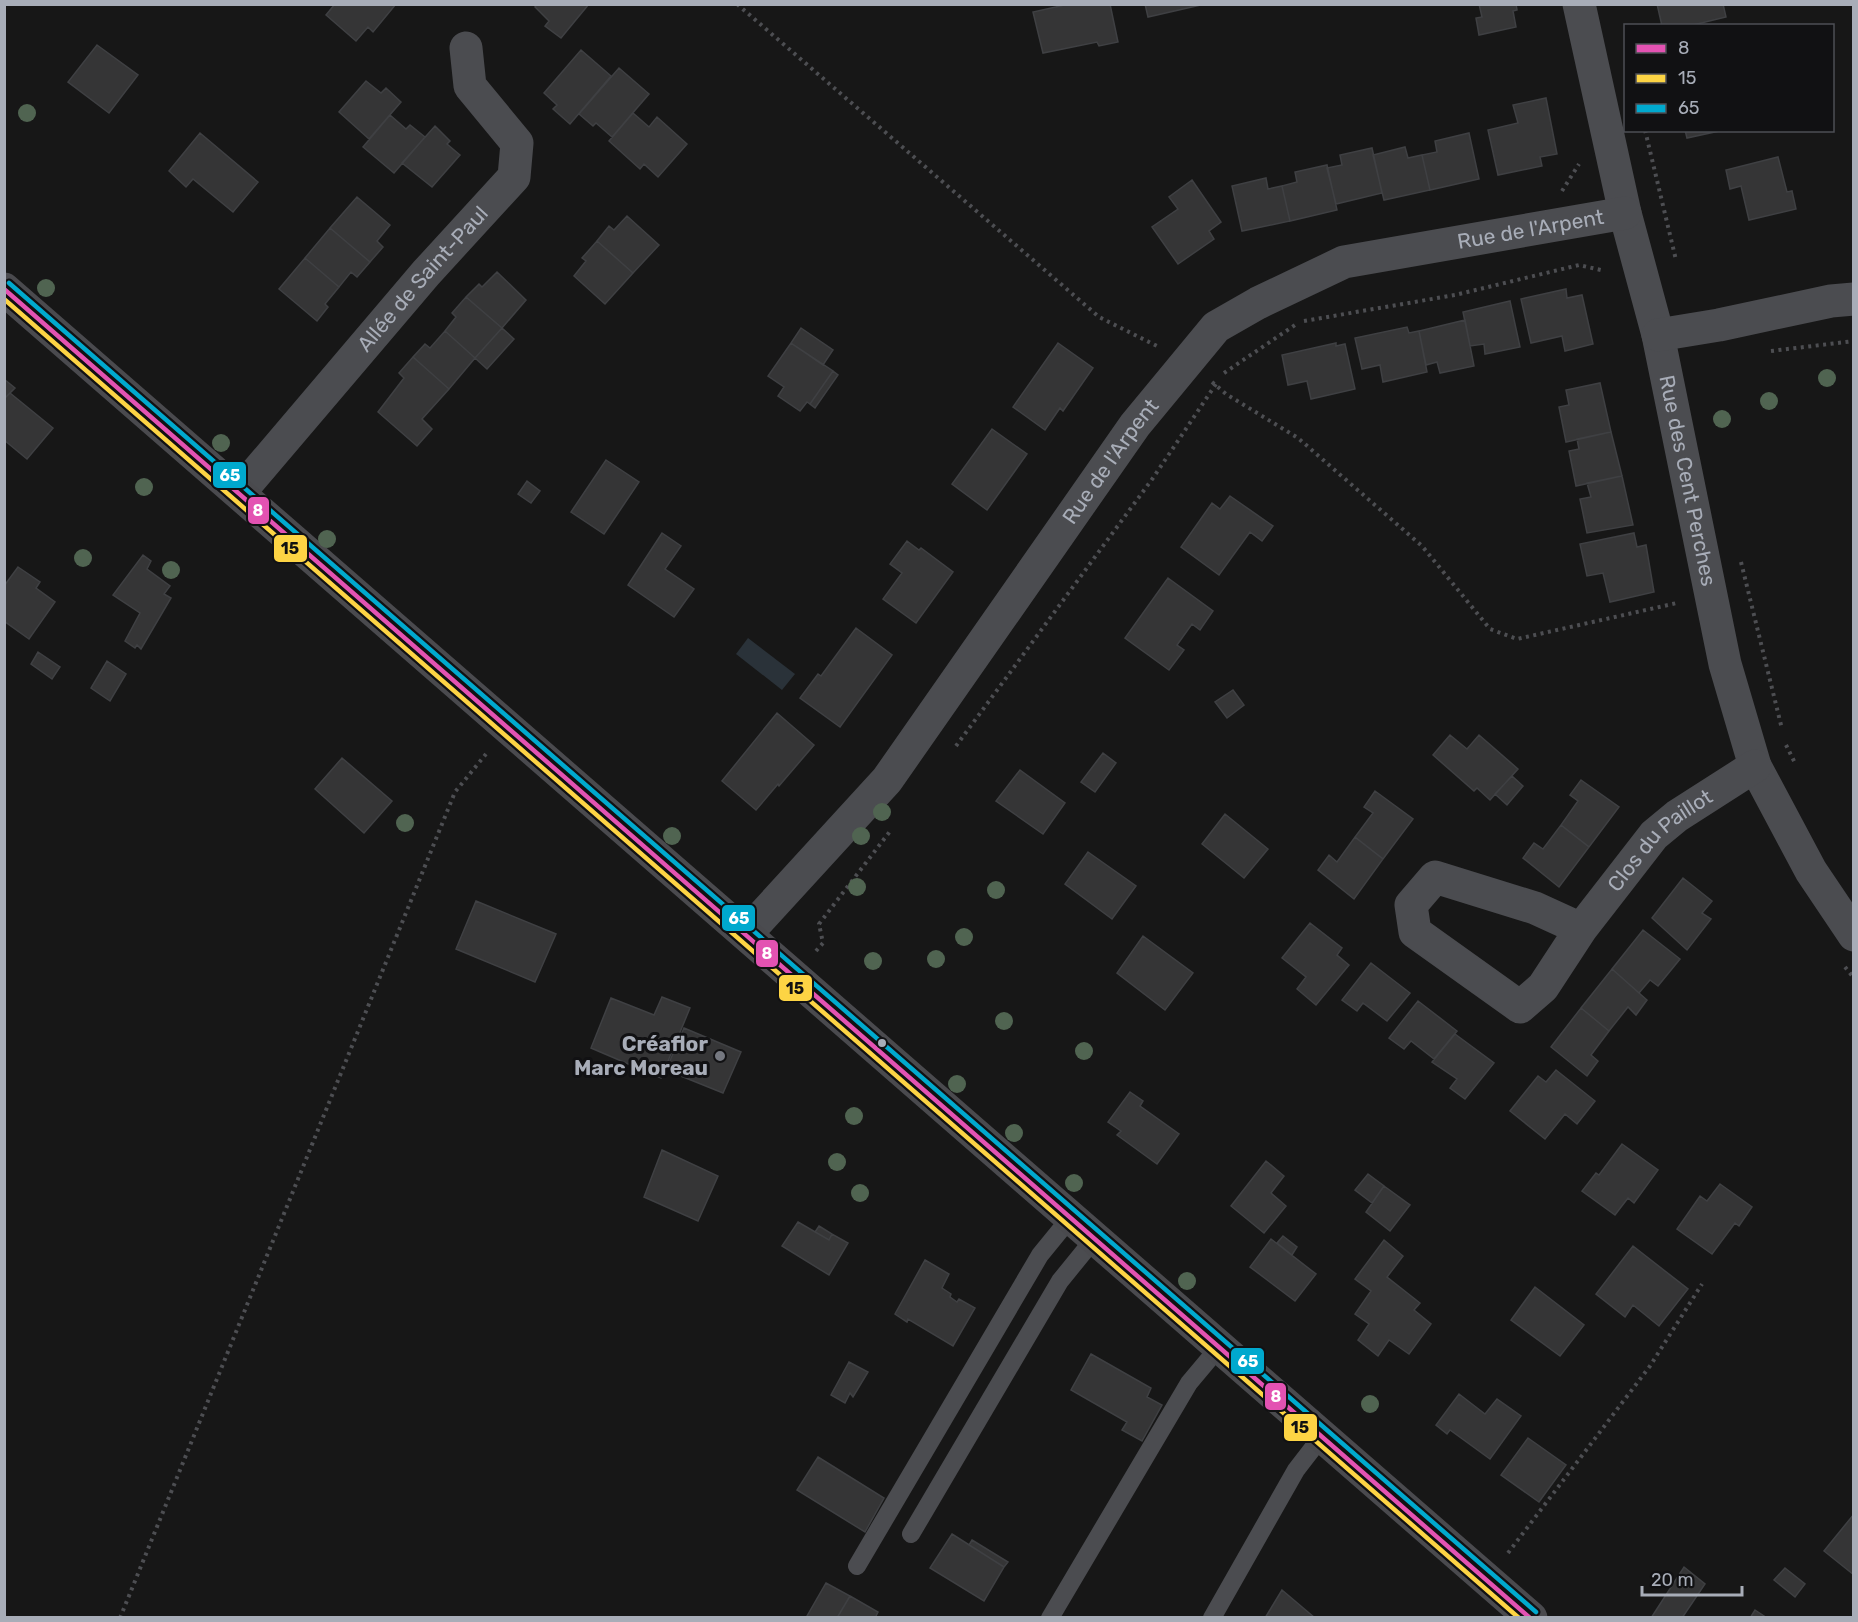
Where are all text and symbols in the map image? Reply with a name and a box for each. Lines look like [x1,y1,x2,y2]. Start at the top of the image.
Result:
legend [1624,24,1834,132]
text: 8 [1678,37,1689,59]
text: 15 [1678,67,1696,89]
text: 65 [1678,97,1700,119]
street label: Allée de Saint-Paul [352,201,493,357]
street label: Rue de l'Arpent [1455,204,1606,254]
street label: Rue des Cent Perches [1654,373,1722,588]
street label: Rue de l'Arpent [1057,393,1164,529]
line badge: 65 [212,461,247,489]
text: 65 [220,466,240,485]
line badge: 8 [247,496,270,525]
text: 8 [253,501,264,520]
line badge: 15 [273,534,308,563]
text: 15 [281,539,299,558]
street label: Clos du Paillot [1602,784,1717,896]
line badge: 65 [721,904,756,932]
text: 65 [729,909,749,928]
line badge: 8 [755,939,779,968]
text: 8 [762,944,773,963]
line badge: 15 [778,974,813,1002]
text: 15 [786,979,804,998]
place label: Créaflor Marc Moreau [574,1031,708,1080]
unlabelled marker [876,1037,888,1049]
marker: Créaflor Marc Moreau [713,1049,727,1063]
line badge: 65 [1230,1347,1265,1375]
text: 65 [1238,1352,1258,1371]
line badge: 8 [1264,1382,1287,1411]
text: 8 [1271,1387,1282,1406]
line badge: 15 [1283,1413,1318,1442]
text: 15 [1291,1418,1309,1437]
scale bar [1642,1559,1742,1597]
text: 20 m [1651,1569,1693,1591]

